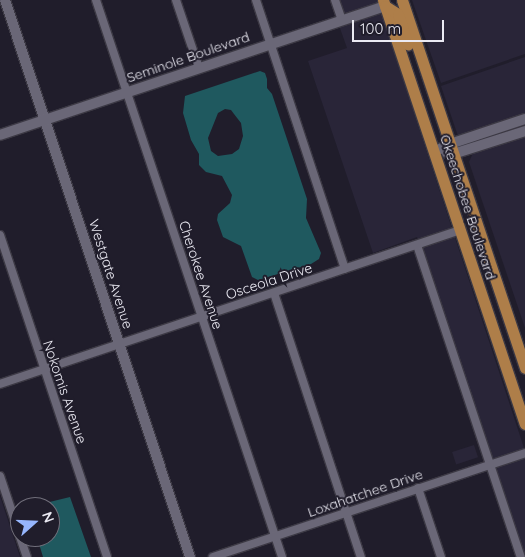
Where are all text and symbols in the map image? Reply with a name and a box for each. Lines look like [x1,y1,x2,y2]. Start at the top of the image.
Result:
scale bar [355,10,448,42]
text: 100 m [360,19,401,38]
street label: Seminole Boulevard [124,28,252,86]
street label: Okeechobee Boulevard [437,132,499,282]
street label: Westgate Avenue [85,217,137,331]
street label: Cherokee Avenue [176,219,226,331]
street label: Osceola Drive [224,259,314,303]
street label: Nokomis Avenue [39,338,91,446]
street label: Loxahatchee Drive [305,465,425,521]
north arrow [10,497,60,547]
text: N [38,509,58,525]

